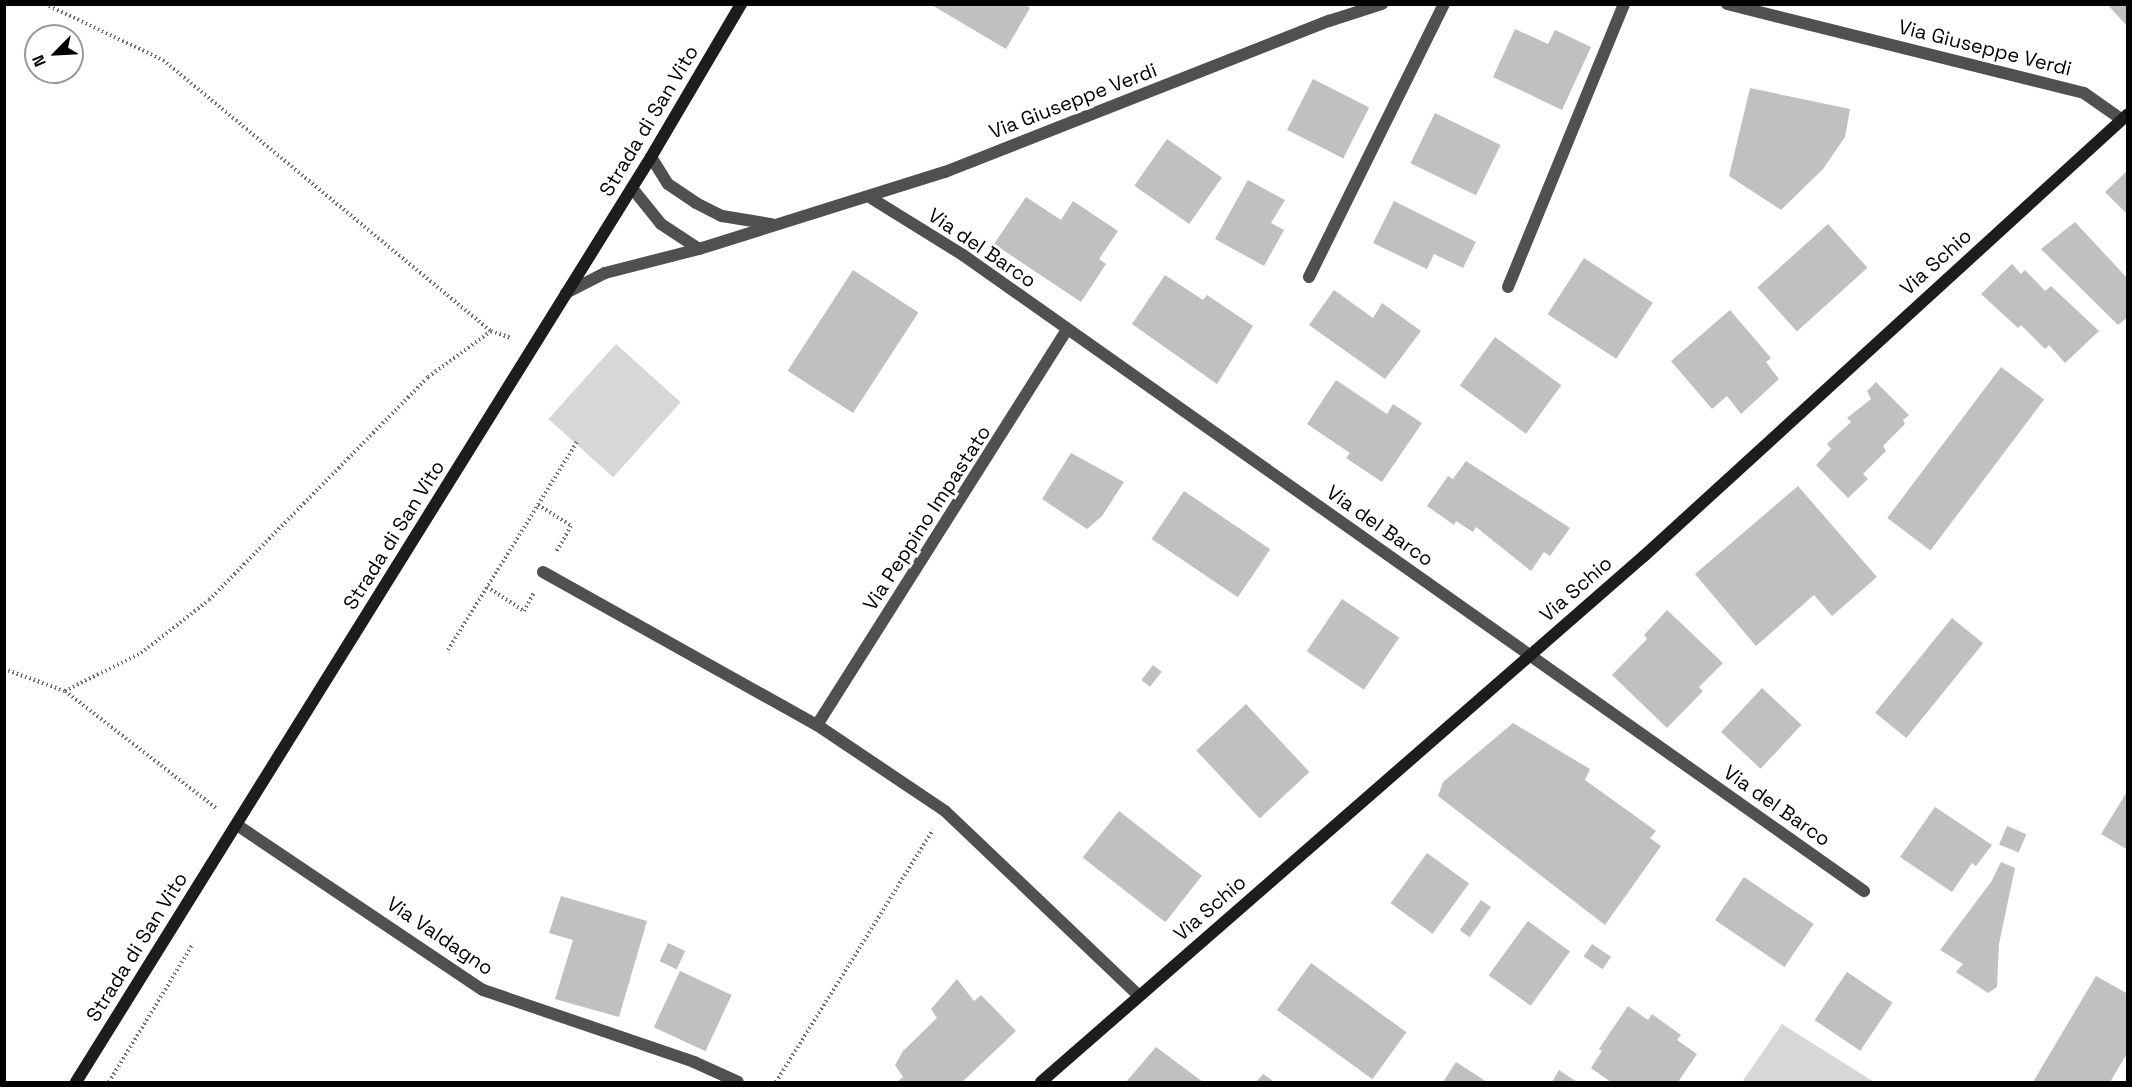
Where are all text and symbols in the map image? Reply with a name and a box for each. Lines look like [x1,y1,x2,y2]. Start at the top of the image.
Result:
street label: Via Giuseppe Verdi [1896,15,2074,81]
north arrow [24,24,84,84]
street label: Strada di San Vito [594,41,704,201]
text: N [27,52,51,70]
street label: Via Giuseppe Verdi [986,58,1160,144]
street label: Via del Barco [924,203,1040,293]
street label: Via Schio [1895,224,1977,300]
street label: Via Peppino Impastato [858,421,996,615]
street label: Strada di San Vito [338,456,450,614]
street label: Via del Barco [1322,480,1438,572]
street label: Via Schio [1535,551,1617,627]
street label: Via del Barco [1719,760,1835,852]
street label: Strada di San Vito [81,868,193,1026]
street label: Via Schio [1169,870,1251,946]
street label: Via Valdagno [382,892,498,980]

